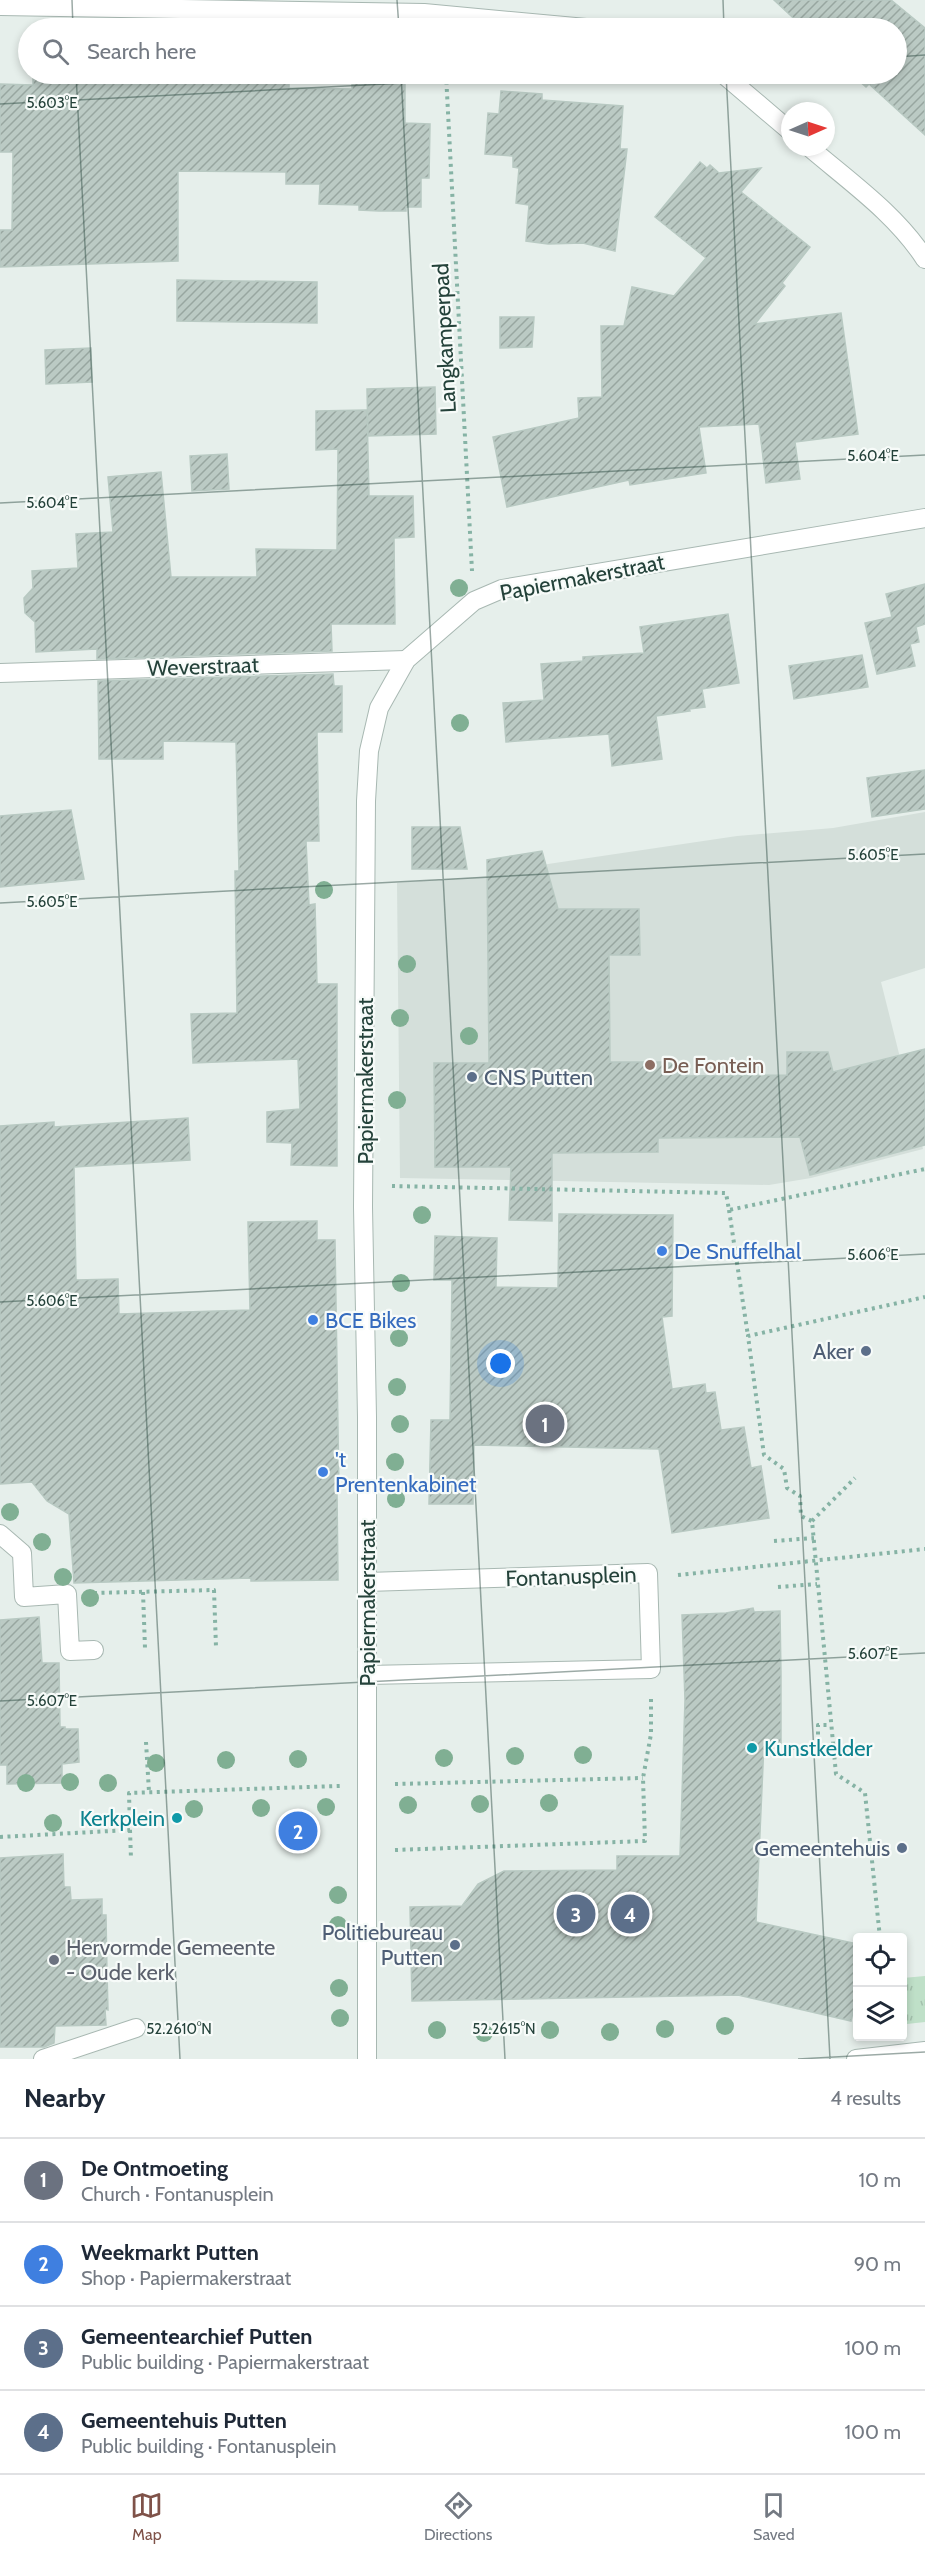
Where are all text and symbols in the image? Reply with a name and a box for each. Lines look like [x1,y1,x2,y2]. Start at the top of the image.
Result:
search box [18,18,907,84]
icon: search [39,35,72,68]
text: Search here [87,38,196,65]
text: 5.603°E [26,94,78,112]
north arrow [781,102,835,156]
street label: Langkamperpad [427,262,462,414]
text: 5.604°E [847,447,899,465]
text: 5.604°E [26,494,78,512]
street label: Papiermakerstraat [498,548,667,607]
street label: Weverstraat [147,651,260,682]
text: 5.605°E [847,846,899,864]
text: 5.605°E [26,893,78,911]
street label: Papiermakerstraat [352,997,379,1165]
place label: De Fontein [662,1052,764,1079]
marker: De Fontein [643,1058,657,1072]
place label: CNS Putten [484,1064,593,1091]
marker: CNS Putten [465,1070,479,1084]
place label: De Snuffelhal [674,1238,802,1265]
marker: De Snuffelhal [655,1244,669,1258]
text: 5.606°E [847,1246,899,1264]
text: 5.606°E [26,1292,78,1310]
place label: BCE Bikes [325,1307,416,1334]
marker: BCE Bikes [306,1313,320,1327]
place label: Aker [813,1338,854,1365]
marker: Aker [859,1344,873,1358]
your location [486,1349,515,1378]
pin: 1 [526,1402,564,1446]
place label: 't Prentenkabinet [335,1446,477,1498]
marker: 't Prentenkabinet [316,1465,330,1479]
street label: Papiermakerstraat [354,1519,381,1687]
street label: Fontanusplein [505,1561,637,1592]
text: 5.607°E [848,1645,898,1663]
text: 5.607°E [27,1692,77,1710]
place label: Kunstkelder [764,1735,872,1762]
marker: Kunstkelder [745,1741,759,1755]
place label: Kerkplein [80,1805,165,1832]
pin: 2 [278,1808,318,1854]
marker: Kerkplein [170,1811,184,1825]
place label: Gemeentehuis [754,1835,890,1862]
marker: Gemeentehuis [895,1841,909,1855]
pin: 3 [556,1892,596,1936]
pin: 4 [610,1892,650,1936]
place label: Politiebureau Putten [322,1919,443,1971]
map controls [853,1933,907,2041]
button: locate [853,1933,907,1987]
place label: Hervormde Gemeente - Oude kerk [66,1934,275,1986]
marker: Politiebureau Putten [448,1938,462,1952]
marker: Hervormde Gemeente - Oude kerk [47,1953,61,1967]
button: layers [853,1987,907,2041]
text: 52.2610°N [146,2020,212,2038]
text: 52.2615°N [472,2020,536,2038]
text: Nearby [24,2082,105,2114]
text: 4 results [830,2086,901,2110]
text: De Ontmoeting [81,2155,228,2182]
text: 1 [40,2168,47,2192]
text: 10 m [858,2168,901,2192]
text: Church · Fontanusplein [81,2182,274,2206]
text: Weekmarkt Putten [81,2239,259,2266]
text: 2 [38,2252,49,2276]
text: 90 m [854,2252,901,2276]
text: Shop · Papiermakerstraat [81,2266,291,2290]
text: Gemeentearchief Putten [81,2323,312,2350]
text: 3 [38,2336,49,2360]
text: 100 m [845,2336,901,2360]
text: Public building · Papiermakerstraat [81,2350,369,2374]
text: Gemeentehuis Putten [81,2407,287,2434]
text: 4 [37,2420,50,2444]
text: 100 m [845,2420,901,2444]
text: Public building · Fontanusplein [81,2434,336,2458]
tab: Map [130,2489,163,2544]
tab: Directions [424,2489,492,2544]
tab: Saved [753,2489,795,2544]

